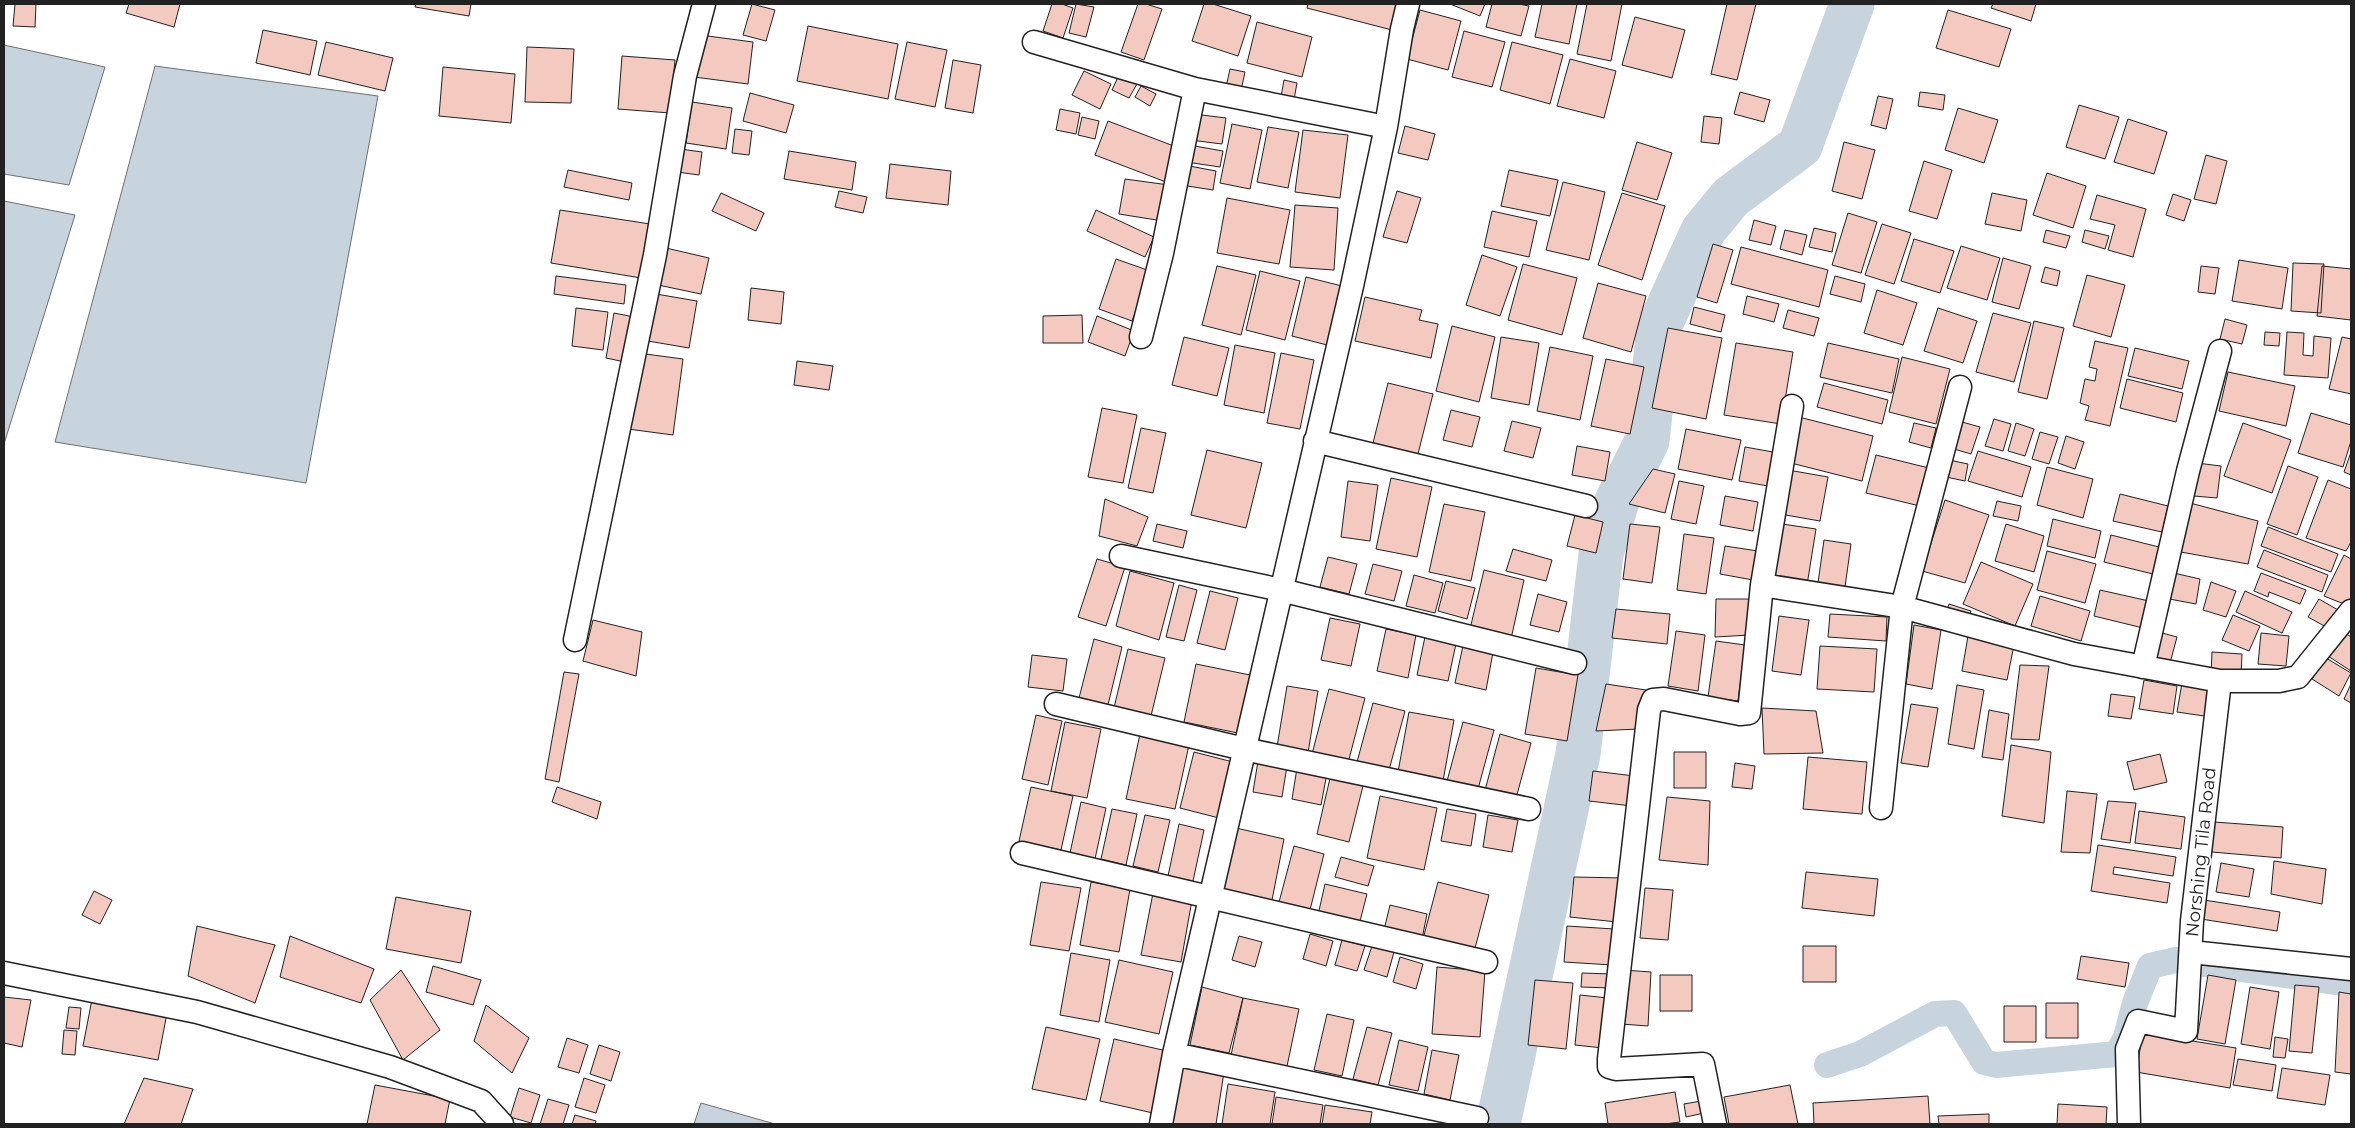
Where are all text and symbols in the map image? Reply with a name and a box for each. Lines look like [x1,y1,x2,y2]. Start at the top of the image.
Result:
street label: Norshing Tila Road [2181,766,2221,938]

